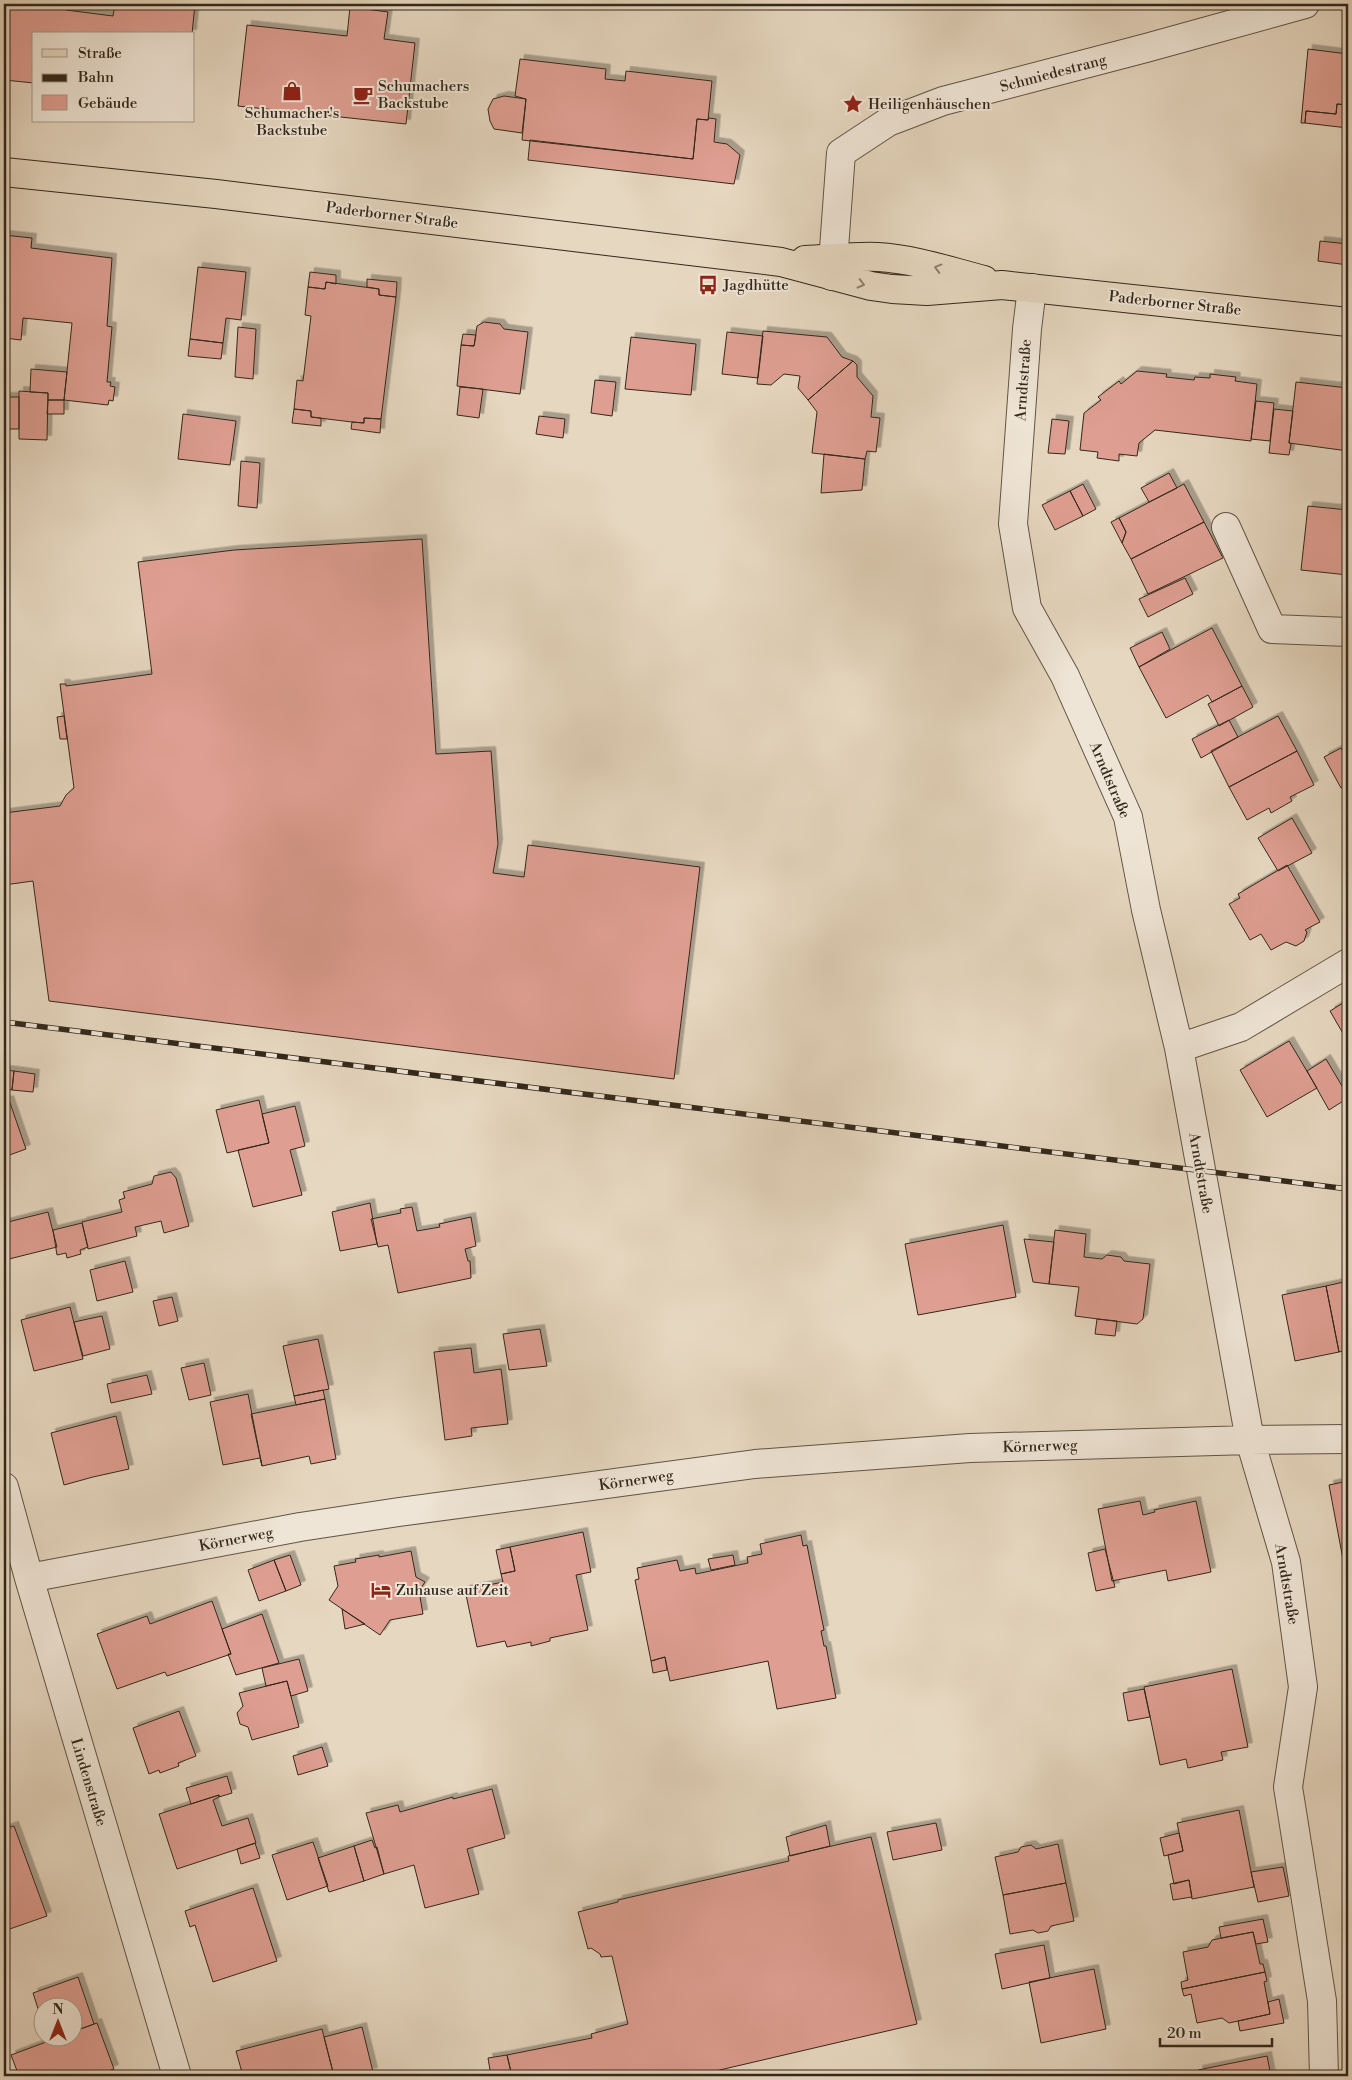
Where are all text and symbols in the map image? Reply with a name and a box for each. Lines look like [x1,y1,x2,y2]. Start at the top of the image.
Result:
legend [32,32,195,122]
text: Straße [78,44,122,63]
street label: Schmiedestrang [998,50,1109,97]
text: Bahn [77,68,114,87]
place label: Schumachers Backstube [377,77,469,113]
shop icon: Schumacher's Backstube [281,80,303,102]
cafe icon: Schumachers Backstube [352,84,374,106]
place icon: Heiligenhäuschen [842,93,864,115]
text: Gebäude [78,94,137,113]
place label: Heiligenhäuschen [868,95,991,114]
place label: Schumacher's Backstube [245,104,339,140]
street label: Paderborner Straße [325,198,459,233]
one-way arrow [934,263,943,274]
bus stop icon: Jagdhütte [697,274,719,296]
place label: Jagdhütte [722,276,789,295]
one-way arrow [857,278,865,288]
street label: Paderborner Straße [1108,287,1242,320]
street label: Arndtstraße [1011,339,1036,422]
street label: Arndtstraße [1084,738,1134,822]
street label: Arndtstraße [1184,1130,1217,1215]
street label: Körnerweg [1002,1436,1078,1457]
street label: Körnerweg [598,1466,675,1495]
street label: Körnerweg [197,1523,275,1556]
street label: Arndtstraße [1270,1541,1303,1626]
hotel icon: Zuhause auf Zeit [370,1579,392,1601]
place label: Zuhause auf Zeit [396,1581,509,1600]
street label: Lindenstraße [66,1736,111,1828]
north arrow [32,1998,82,2048]
text: N [52,2001,64,2019]
scale bar [1160,2015,1272,2047]
text: 20 m [1167,2024,1202,2043]

